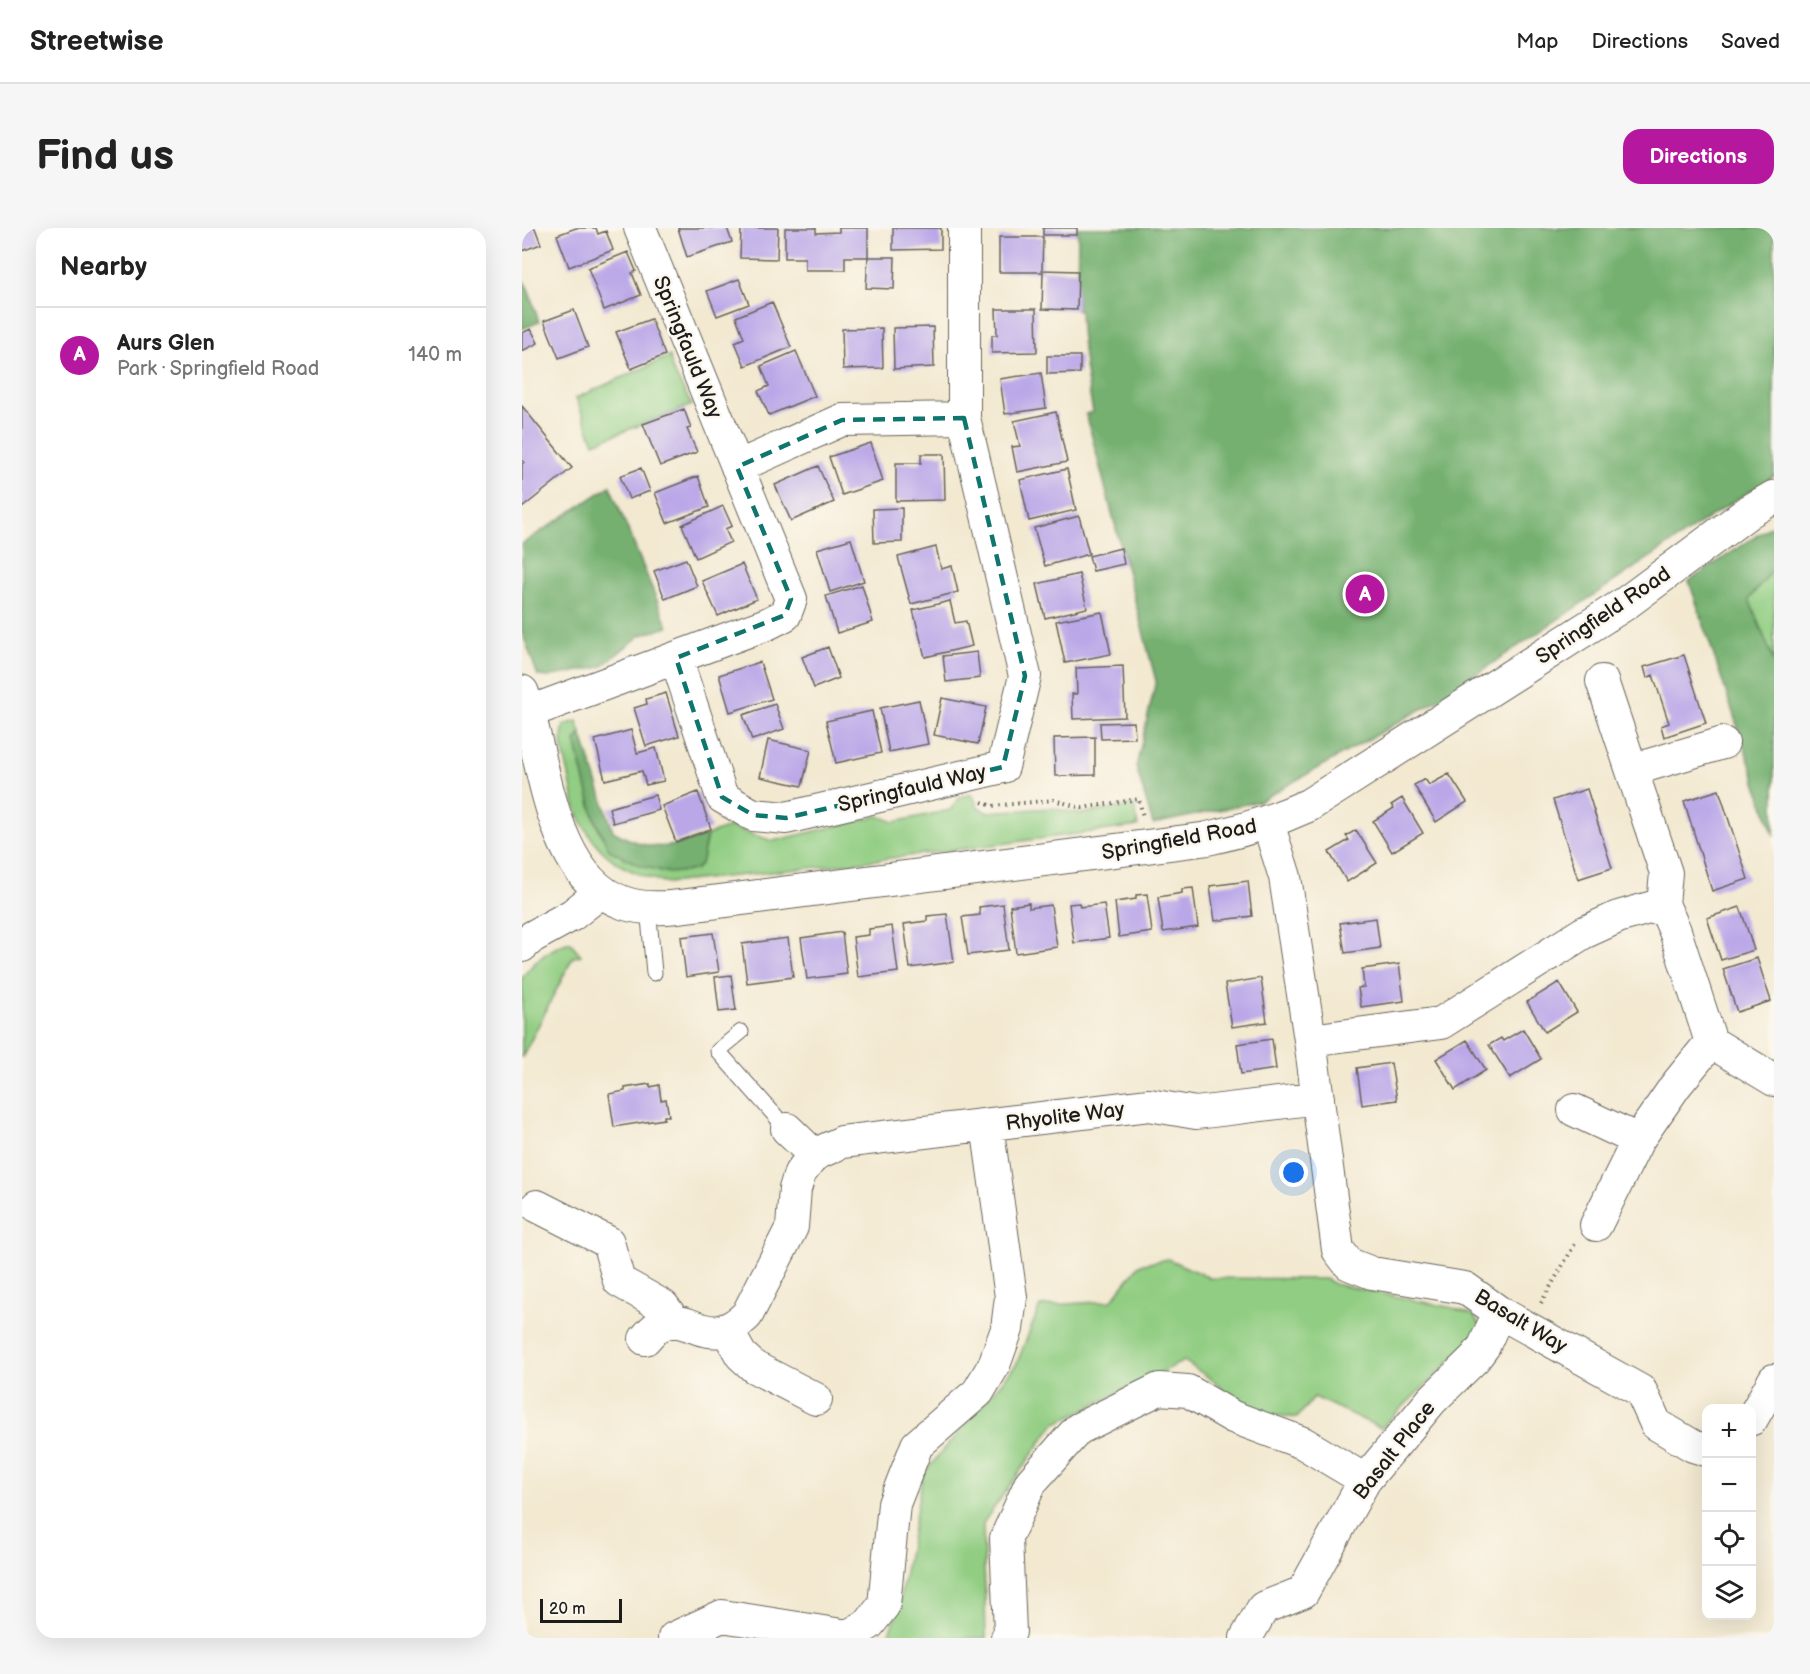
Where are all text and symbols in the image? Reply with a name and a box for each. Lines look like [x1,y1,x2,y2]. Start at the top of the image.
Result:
text: Streetwise [30,25,163,58]
text: Map [1516,29,1559,54]
text: Directions [1592,29,1688,54]
text: Saved [1721,29,1780,54]
button: Directions [1623,129,1774,184]
text: Find us [36,131,174,182]
text: Nearby [60,252,147,283]
street label: Springfauld Way [648,272,728,422]
text: Aurs Glen [117,330,215,357]
text: A [73,343,86,367]
text: 140 m [408,343,462,367]
text: Park · Springfield Road [117,357,319,381]
street label: Springfield Road [1531,561,1675,670]
pin: A [1346,572,1384,616]
street label: Springfauld Way [836,759,989,818]
street label: Springfield Road [1100,814,1259,865]
street label: Rhyolite Way [1004,1097,1126,1136]
your location [1279,1158,1308,1187]
street label: Basalt Way [1470,1284,1572,1359]
street label: Basalt Place [1348,1396,1441,1505]
map controls [1702,1404,1756,1620]
button: + [1702,1404,1756,1458]
button: − [1702,1458,1756,1512]
button: locate [1702,1512,1756,1566]
button: layers [1702,1566,1756,1620]
scale bar [540,1596,622,1624]
text: 20 m [549,1600,585,1619]

